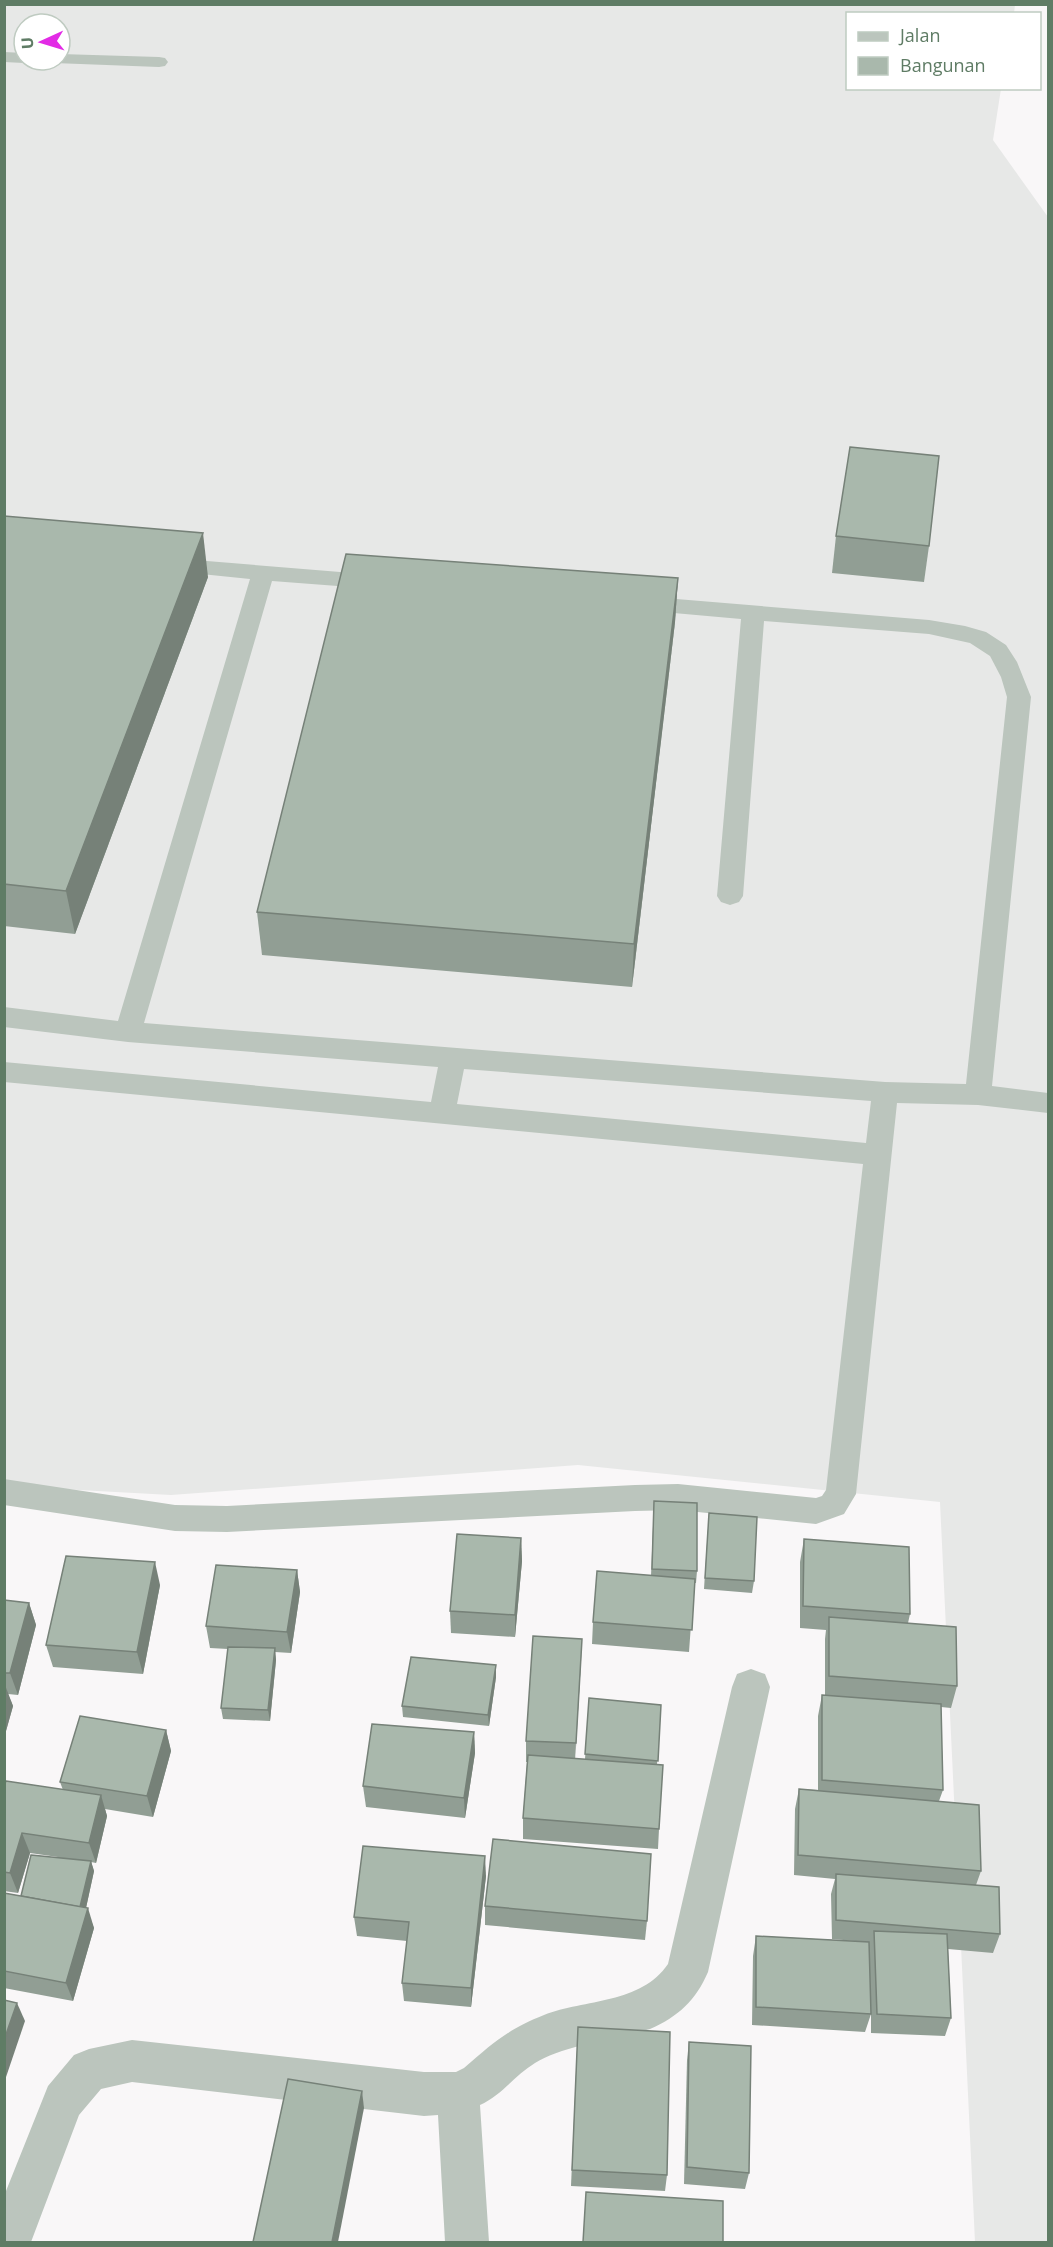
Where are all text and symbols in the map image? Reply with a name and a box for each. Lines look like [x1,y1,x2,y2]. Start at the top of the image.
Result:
north arrow [12,12,72,72]
legend [846,12,1041,90]
text: Jalan [898,23,940,47]
text: U [16,36,38,50]
text: Bangunan [900,53,986,77]

